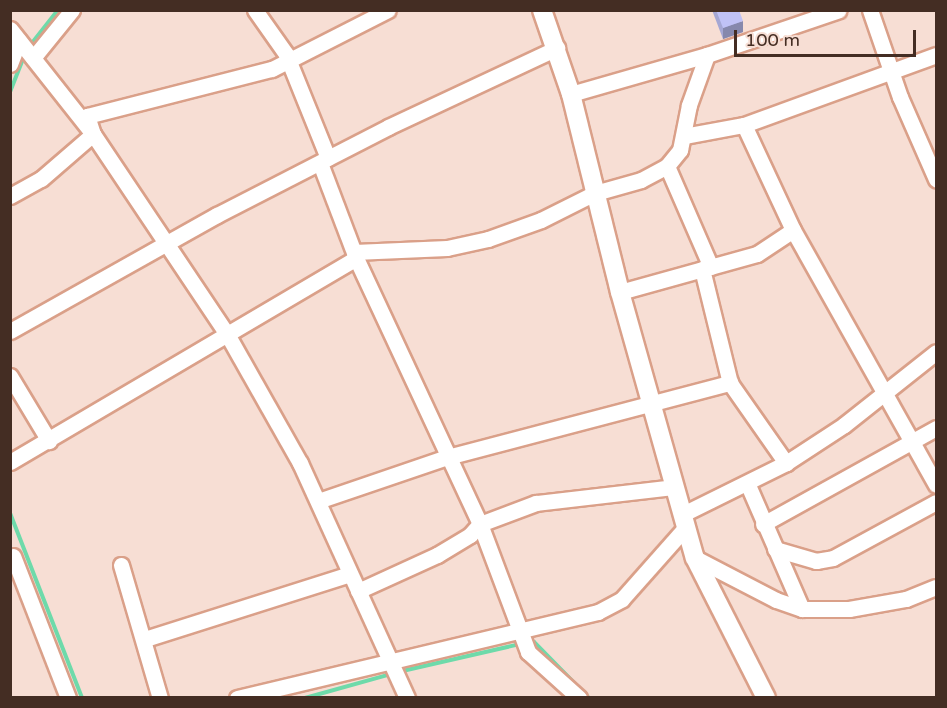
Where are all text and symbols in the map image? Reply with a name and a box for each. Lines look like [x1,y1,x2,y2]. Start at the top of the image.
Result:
scale bar [737,18,918,56]
text: 100 m [745,29,800,51]

